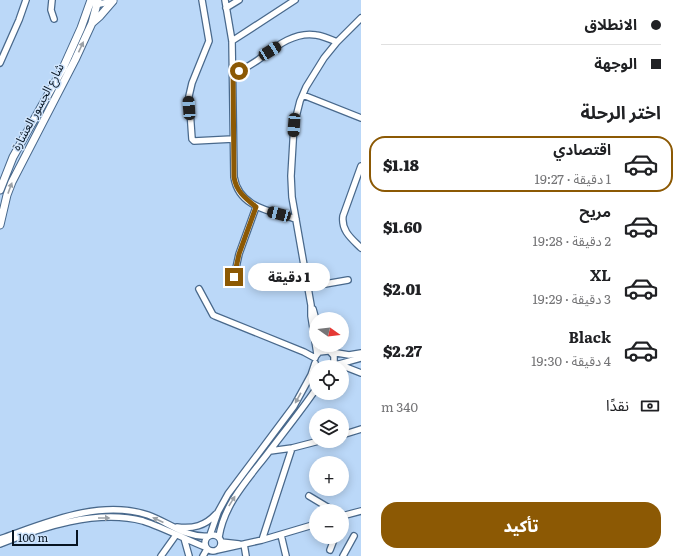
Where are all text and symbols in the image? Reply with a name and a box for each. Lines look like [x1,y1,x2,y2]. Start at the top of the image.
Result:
text: الانطلاق [585,12,637,35]
car [257,40,283,62]
one-way arrow [78,41,84,52]
text: الوجهة [594,51,637,74]
street label: شارع الجسور العشارة [6,60,69,154]
route start [230,62,248,80]
car [182,96,196,120]
text: اختر الرحلة [581,98,661,125]
car [287,113,301,137]
text: اقتصادي [553,137,611,160]
icon: car [623,146,659,182]
text: $1.18 [383,153,419,176]
text: 1 دقيقة · 19:27 [535,169,611,188]
one-way arrow [7,181,13,193]
text: مريح [579,199,611,222]
car [266,205,292,223]
icon: car [623,208,659,244]
text: $1.60 [383,215,422,238]
text: 2 دقيقة · 19:28 [533,231,611,250]
callout: 1 دقيقة [248,263,330,291]
text: XL [590,263,611,286]
text: 1 دقيقة [268,267,310,286]
route end [225,268,243,286]
icon: car [623,270,659,306]
text: $2.01 [383,277,421,300]
text: 3 دقيقة · 19:29 [533,289,611,308]
north arrow [309,312,349,352]
map controls [309,312,349,544]
text: Black [568,325,611,348]
icon: car [623,332,659,368]
text: $2.27 [383,339,422,362]
text: 4 دقيقة · 19:30 [531,351,611,370]
button: locate [309,360,349,400]
one-way arrow [295,392,302,404]
text: نقدًا [606,393,629,416]
icon: cash [639,395,661,417]
text: 340 m [381,397,418,416]
button: layers [309,408,349,448]
button: + [309,456,349,496]
one-way arrow [228,496,236,506]
button: تأكيد [381,502,661,548]
button: − [309,504,349,544]
one-way arrow [98,515,111,521]
one-way arrow [153,517,164,523]
scale bar [12,528,78,547]
text: 100 m [18,529,48,545]

